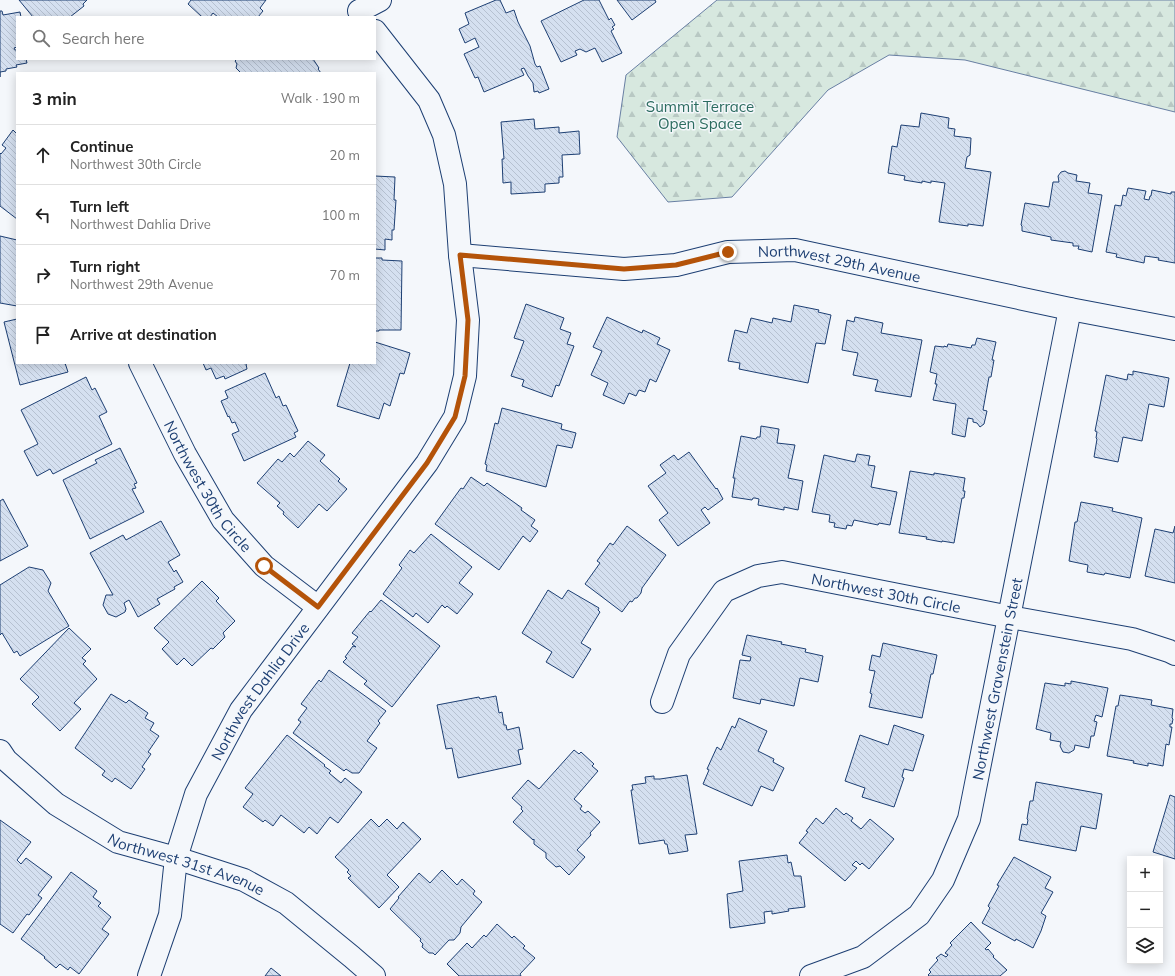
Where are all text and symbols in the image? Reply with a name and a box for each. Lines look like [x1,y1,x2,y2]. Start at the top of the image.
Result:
search box [16,16,376,60]
icon: search [30,27,52,49]
text: Search here [62,29,144,48]
text: 3 min [32,88,77,109]
text: Walk · 190 m [281,90,360,106]
park label: Summit Terrace Open Space [646,97,754,133]
text: Continue [70,137,133,156]
icon: ahead [32,144,54,166]
text: 20 m [330,147,360,163]
text: Northwest 30th Circle [70,156,201,172]
text: Turn left [70,197,129,216]
icon: left [32,204,54,226]
text: 100 m [322,207,360,223]
text: Northwest Dahlia Drive [70,216,211,232]
street label: Northwest 29th Avenue [758,240,923,286]
route end [719,243,737,261]
text: Turn right [70,257,140,276]
icon: right [32,264,54,286]
text: 70 m [330,267,360,283]
text: Northwest 29th Avenue [70,276,213,292]
icon: arrive [32,324,54,346]
text: Arrive at destination [70,325,217,344]
street label: Northwest 30th Circle [160,417,256,556]
route start [255,557,273,575]
street label: Northwest 30th Circle [810,569,962,617]
street label: Northwest Gravenstein Street [967,576,1026,782]
street label: Northwest Dahlia Drive [206,619,313,763]
street label: Northwest 31st Avenue [104,829,268,899]
map controls [1127,856,1163,964]
button: + [1127,856,1163,892]
button: − [1127,892,1163,928]
button: layers [1127,928,1163,964]

